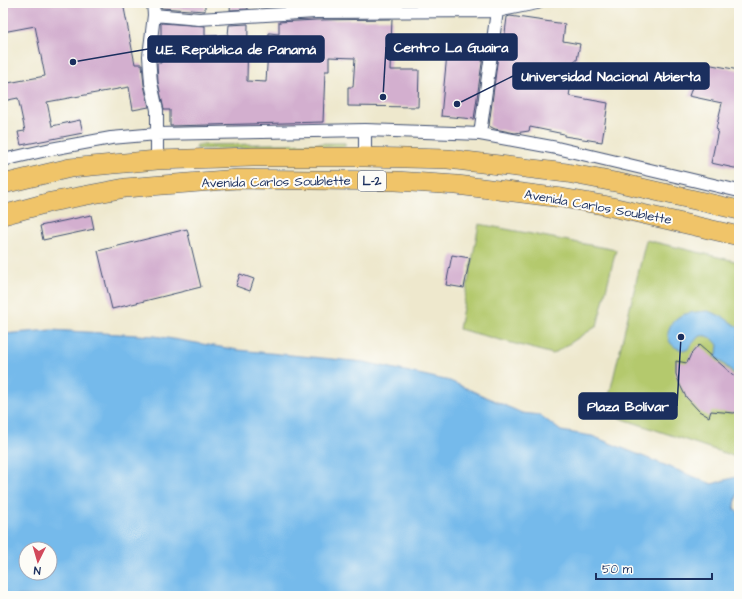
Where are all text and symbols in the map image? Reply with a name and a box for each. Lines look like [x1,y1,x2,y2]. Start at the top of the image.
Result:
callout: Centro La Guaira [386,34,517,60]
callout: U.E. República de Panamá [148,36,324,62]
text: Centro La Guaira [394,38,509,58]
text: U.E. República de Panamá [156,40,317,60]
callout: Universidad Nacional Abierta [513,63,709,89]
text: Universidad Nacional Abierta [521,67,702,87]
road number: L-2 [358,171,386,191]
street label: Avenida Carlos Soublette [201,172,351,192]
street label: Avenida Carlos Soublette [523,185,673,229]
callout: Plaza Bolívar [579,393,677,419]
text: Plaza Bolívar [587,397,669,417]
north arrow [18,541,58,581]
scale bar [596,555,712,581]
text: 50 m [602,561,633,578]
text: N [33,563,41,578]

